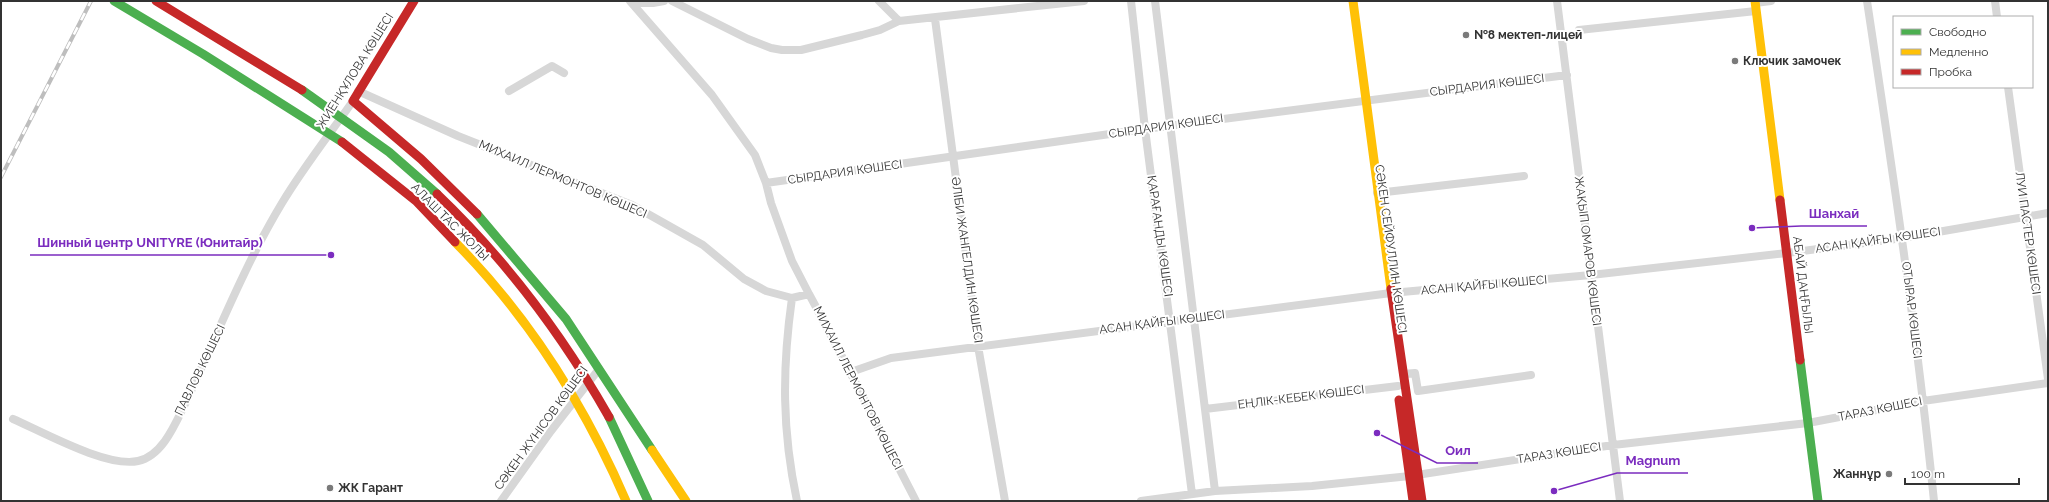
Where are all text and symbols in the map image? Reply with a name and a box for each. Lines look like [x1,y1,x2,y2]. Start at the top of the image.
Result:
street label: ЖИЕНҚҰЛОВА КӨШЕСІ [314,11,396,131]
legend [1893,16,2033,88]
text: Свободно [1929,25,1986,39]
place label: №8 мектеп-лицей [1474,28,1582,42]
marker: №8 мектеп-лицей [1461,30,1471,40]
text: Медленно [1929,45,1988,59]
place label: Ключик замочек [1743,54,1842,68]
marker: Ключик замочек [1730,56,1740,66]
text: Пробка [1929,65,1972,79]
street label: СЫРДАРИЯ КӨШЕСІ [1429,71,1545,99]
street label: СЫРДАРИЯ КӨШЕСІ [1108,111,1224,141]
street label: МИХАИЛ ЛЕРМОНТОВ КӨШЕСІ [477,137,649,221]
street label: СЫРДАРИЯ КӨШЕСІ [787,157,903,187]
street label: СӘКЕН СЕЙФУЛЛИН КӨШЕСІ [1372,164,1410,334]
street label: ЛУИ ПАСТЕР КӨШЕСІ [2012,171,2044,295]
street label: ҚАРАҒАНДЫ КӨШЕСІ [1145,174,1175,298]
street label: ЖАҚЫП ОМАРОВ КӨШЕСІ [1572,175,1604,327]
street label: ӘЛІБИ ЖАНГЕЛДИН КӨШЕСІ [948,176,986,344]
street label: АЛАШ ТАС ЖОЛЫ [408,180,492,264]
callout: Шанхай [1801,201,1867,226]
text: Шанхай [1809,206,1859,221]
street label: АСАН ҚАЙҒЫ КӨШЕСІ [1814,224,1942,256]
callout: Шинный центр UNITYRE (Юнитайр) [30,230,271,255]
text: Шинный центр UNITYRE (Юнитайр) [37,235,263,250]
street label: АБАЙ ДАҢҒЫЛЫ [1790,235,1816,335]
street label: ОТЫРАР КӨШЕСІ [1899,261,1925,359]
street label: АСАН ҚАЙҒЫ КӨШЕСІ [1420,273,1548,297]
street label: МИХАИЛ ЛЕРМОНТОВ КӨШЕСІ [811,304,905,472]
street label: АСАН ҚАЙҒЫ КӨШЕСІ [1098,307,1226,337]
street label: ПАВЛОВ КӨШЕСІ [172,322,228,418]
street label: СӘКЕН ЖҮНІСОВ КӨШЕСІ [491,363,591,493]
street label: ЕҢЛІК-КЕБЕК КӨШЕСІ [1237,382,1365,412]
street label: ТАРАЗ КӨШЕСІ [1837,394,1923,424]
callout: Оил [1437,438,1478,463]
street label: ТАРАЗ КӨШЕСІ [1516,439,1602,467]
text: Оил [1445,443,1471,458]
callout: Magnum [1617,448,1688,473]
text: Magnum [1626,453,1680,468]
scale bar [1905,460,2019,486]
place label: Жаннұр [1833,467,1881,481]
text: 100 m [1911,467,1945,481]
marker: Жаннұр [1884,469,1894,479]
place label: ЖК Гарант [338,481,403,495]
marker: ЖК Гарант [325,483,335,493]

